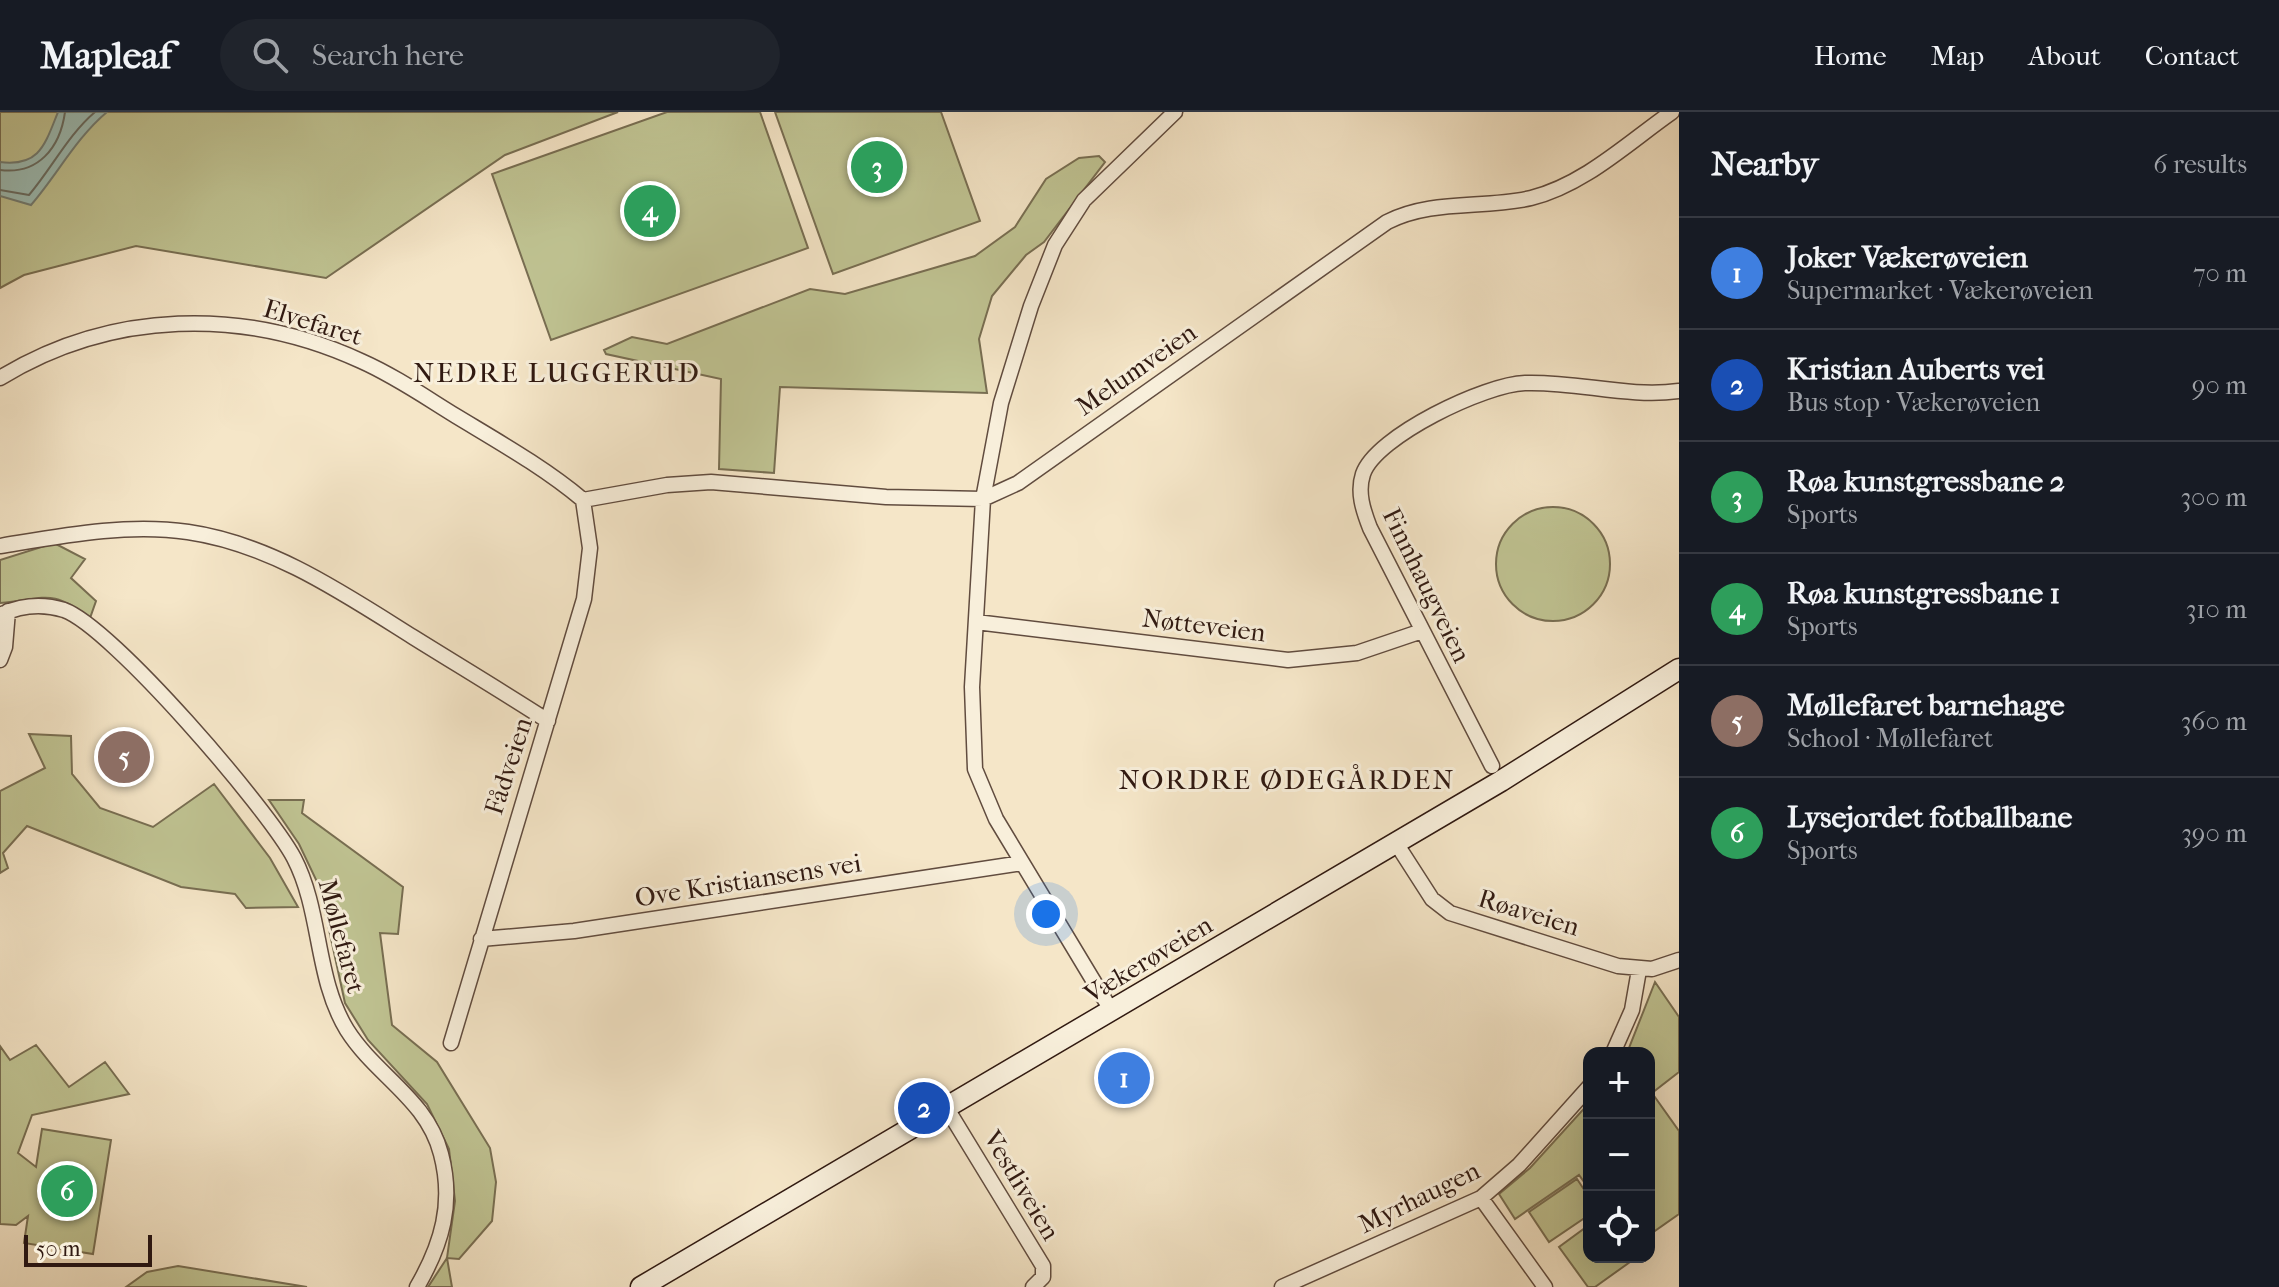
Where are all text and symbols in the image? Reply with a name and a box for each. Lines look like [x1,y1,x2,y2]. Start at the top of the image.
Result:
search box [220,19,780,91]
text: Mapleaf [40,33,172,78]
icon: search [248,33,292,77]
text: Search here [312,38,464,73]
text: Home [1814,39,1887,72]
text: Map [1931,39,1984,72]
text: About [2028,39,2101,72]
text: Contact [2145,39,2239,72]
pin: 3 [851,137,903,197]
text: Nearby [1711,144,1818,184]
text: 6 results [2153,149,2247,180]
pin: 4 [624,181,676,241]
text: Joker Vækerøveien [1787,240,2028,275]
text: 1 [1732,258,1742,289]
text: 70 m [2193,258,2247,289]
text: Supermarket · Vækerøveien [1787,275,2093,306]
street label: Elvefaret [260,293,367,352]
street label: Melumveien [1070,317,1202,422]
text: Kristian Auberts vei [1787,352,2045,387]
district label: NEDRE LUGGERUD [413,356,701,389]
text: 2 [1730,370,1744,401]
text: 90 m [2192,370,2247,401]
text: Bus stop · Vækerøveien [1787,387,2040,418]
text: Røa kunstgressbane 2 [1787,464,2065,499]
text: 3 [1732,482,1742,513]
text: 300 m [2180,482,2247,513]
text: Sports [1787,499,1858,530]
street label: Finnhaugveien [1376,503,1477,668]
text: Røa kunstgressbane 1 [1787,576,2060,611]
text: 4 [1729,594,1745,625]
text: 310 m [2186,594,2247,625]
street label: Nøtteveien [1140,603,1268,648]
text: Sports [1787,611,1858,642]
text: Møllefaret barnehage [1787,688,2065,723]
text: 5 [1731,706,1743,737]
text: 360 m [2181,706,2247,737]
street label: Fådveien [478,714,539,819]
text: School · Møllefaret [1787,723,1993,754]
pin: 5 [98,727,150,787]
district label: NORDRE ØDEGÅRDEN [1118,763,1456,796]
text: Lysejordet fotballbane [1787,800,2072,835]
text: 6 [1730,818,1744,849]
text: 390 m [2181,818,2247,849]
text: Sports [1787,835,1858,866]
street label: Ove Kristiansens vei [633,847,864,914]
street label: Møllefaret [311,876,372,997]
street label: Røaveien [1475,882,1583,943]
your location [1026,894,1066,934]
street label: Vækerøveien [1078,909,1218,1010]
map controls [1583,1047,1655,1263]
button: + [1583,1047,1655,1119]
pin: 1 [1098,1048,1150,1108]
pin: 2 [898,1078,950,1138]
button: − [1583,1119,1655,1191]
street label: Vestliveien [976,1124,1066,1246]
street label: Myrhaugen [1354,1155,1485,1240]
pin: 6 [41,1161,93,1221]
button: locate [1583,1191,1655,1263]
scale bar [24,1231,152,1267]
text: 50 m [36,1236,81,1262]

